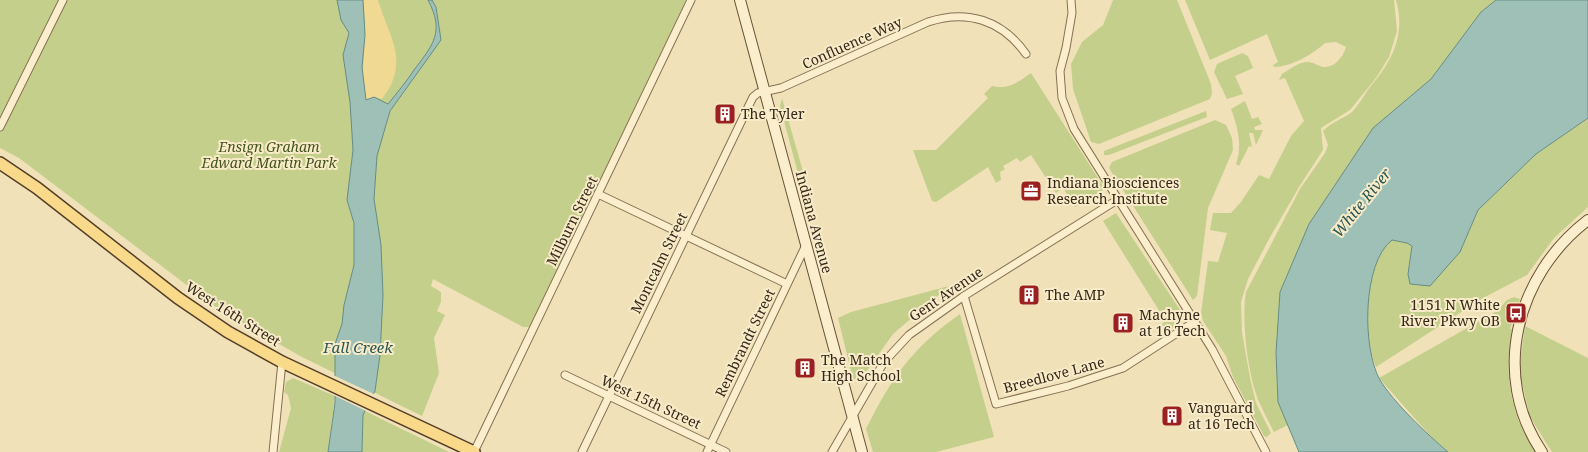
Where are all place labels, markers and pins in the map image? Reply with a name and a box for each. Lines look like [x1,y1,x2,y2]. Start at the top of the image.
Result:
building icon: The Tyler [713,102,737,126]
place label: The Tyler [741,104,805,123]
place label: Indiana Biosciences Research Institute [1047,173,1179,208]
office icon: Indiana Biosciences Research Institute [1019,179,1043,203]
building icon: The AMP [1017,283,1041,307]
place label: The AMP [1045,285,1105,304]
place label: 1151 N White River Pkwy OB [1401,295,1500,330]
bus stop icon: 1151 N White River Pkwy OB [1504,301,1528,325]
place label: Machyne at 16 Tech [1139,305,1206,340]
building icon: Machyne at 16 Tech [1111,311,1135,335]
place label: The Match High School [821,350,901,385]
building icon: The Match High School [793,356,817,380]
place label: Vanguard at 16 Tech [1188,398,1255,433]
building icon: Vanguard at 16 Tech [1160,404,1184,428]

